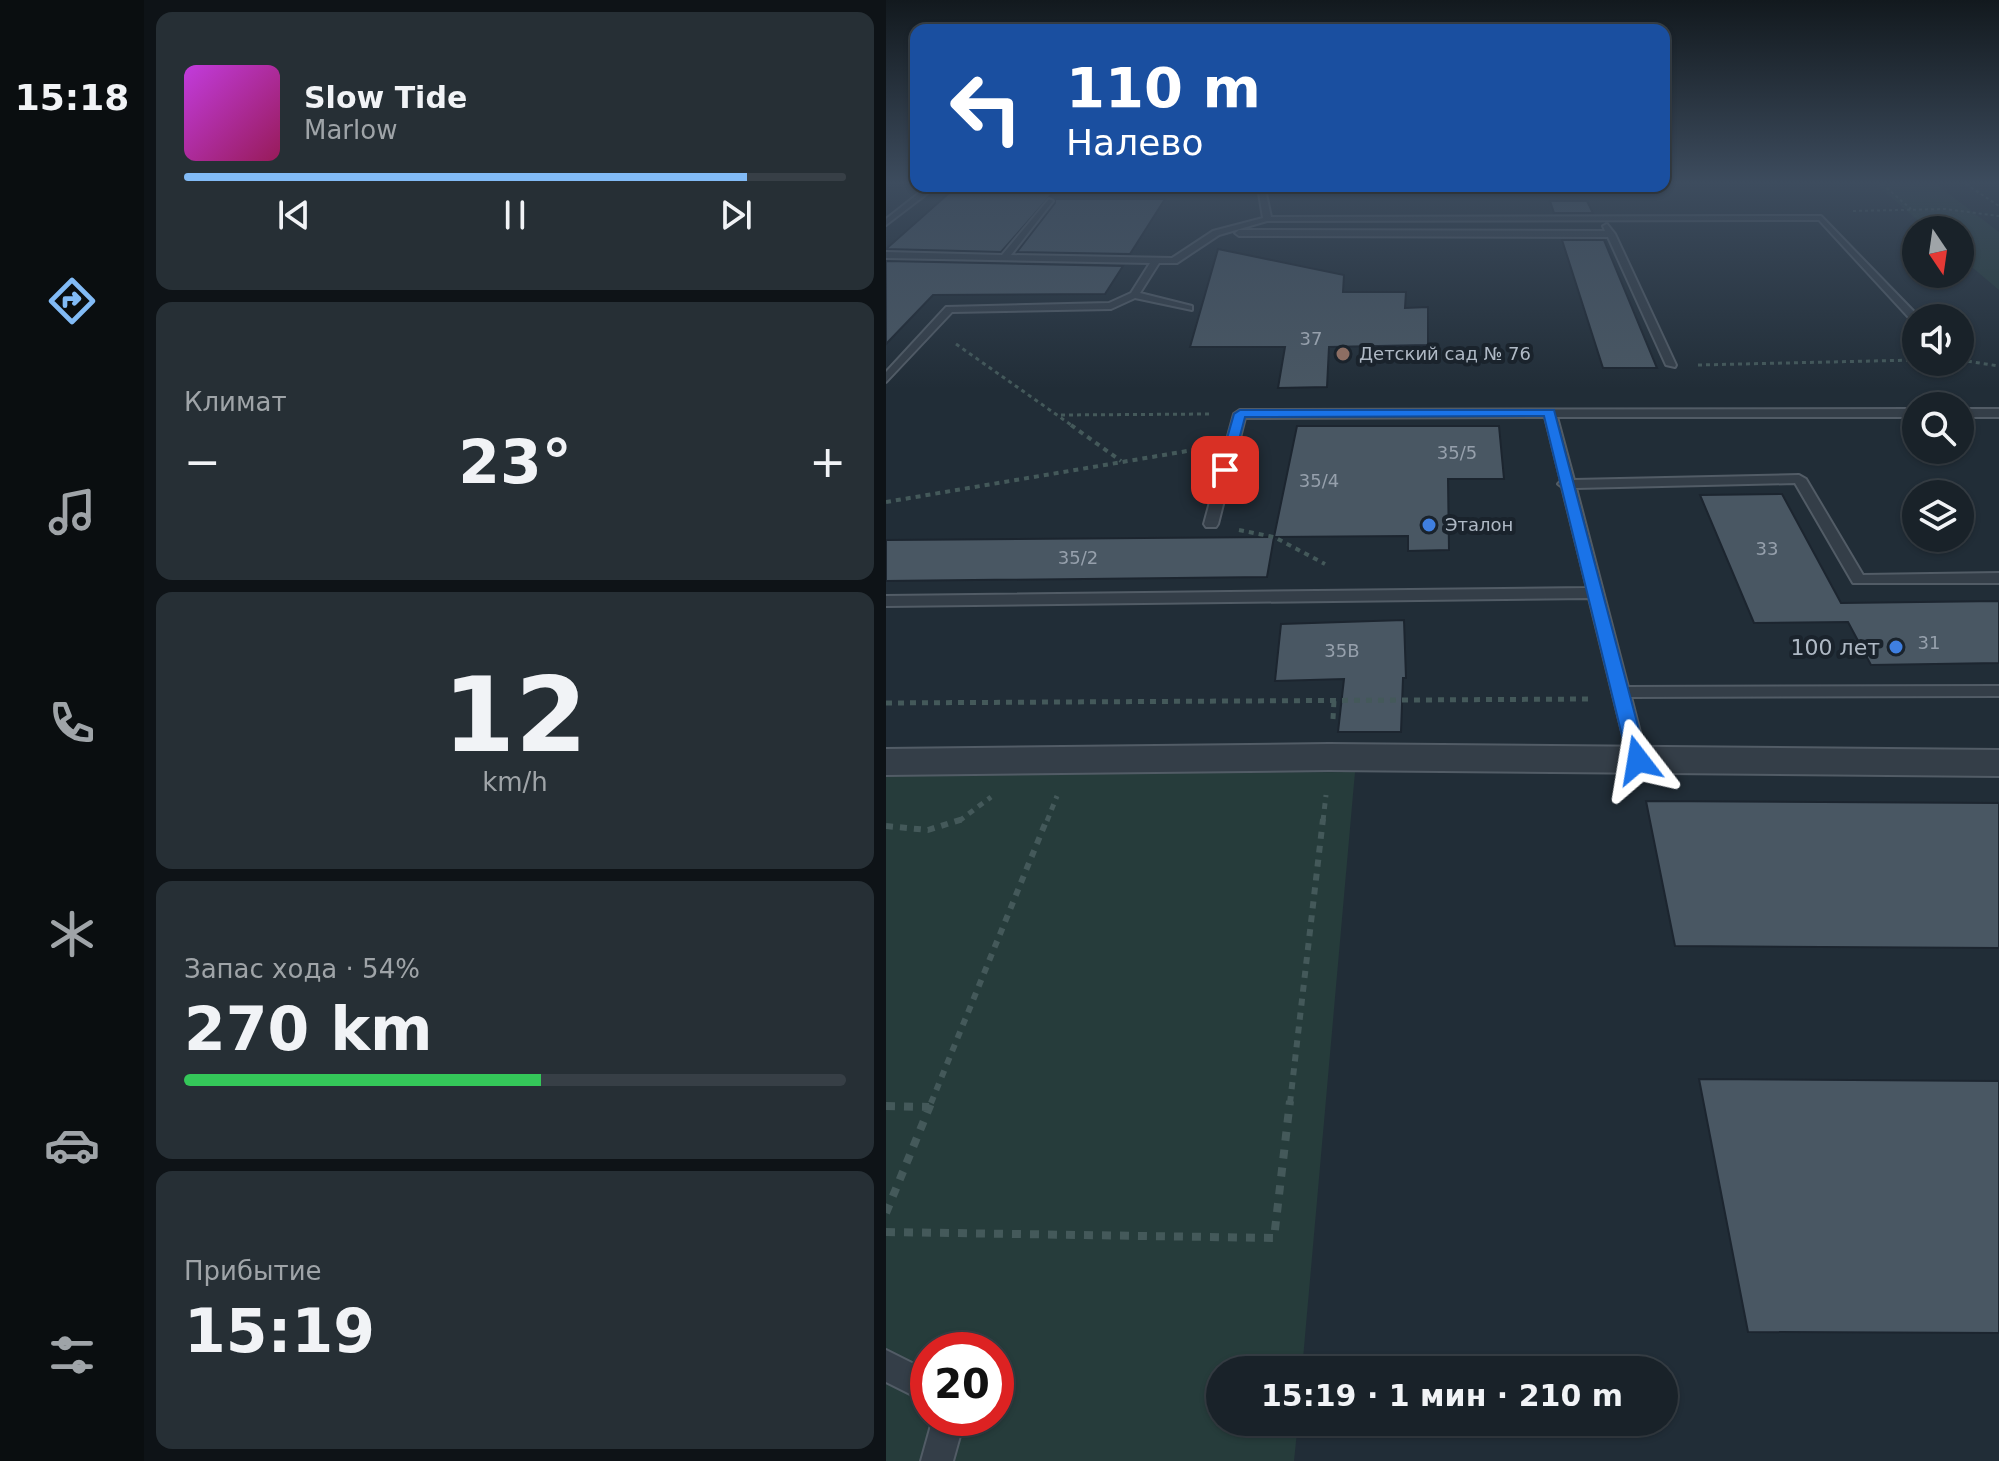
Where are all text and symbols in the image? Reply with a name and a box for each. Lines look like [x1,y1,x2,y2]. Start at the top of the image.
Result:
text: 110 m [1066,55,1261,120]
icon: left [934,56,1038,160]
text: 15:18 [15,77,129,118]
text: Slow Tide [304,80,467,115]
text: Marlow [304,115,397,145]
text: Налево [1066,122,1204,163]
icon: previous [272,193,316,237]
icon: pause [493,193,537,237]
icon: next [714,193,758,237]
north arrow [1902,216,1974,288]
map controls [1902,216,1974,552]
icon: directions [44,273,100,329]
button: sound [1902,304,1974,376]
house number: 37 [1300,328,1322,349]
place label: Детский сад № 76 [1359,343,1531,364]
marker: Детский сад № 76 [1334,345,1352,363]
text: Климат [184,387,287,417]
button: search [1902,392,1974,464]
text: 23° [458,427,572,497]
text: − [184,436,221,487]
text: + [809,436,846,487]
pin [1191,436,1259,504]
house number: 35/5 [1437,442,1477,463]
icon: arrive [1203,448,1247,492]
house number: 35/4 [1299,470,1339,491]
button: layers [1902,480,1974,552]
icon: music [44,484,100,540]
place label: Эталон [1445,514,1513,535]
marker: Эталон [1420,516,1438,534]
house number: 33 [1756,538,1778,559]
house number: 35/2 [1058,547,1098,568]
house number: 31 [1918,632,1940,653]
place label: 100 лет [1791,635,1880,660]
marker: 100 лет [1887,638,1905,656]
house number: 35В [1324,640,1360,661]
text: 12 [443,654,587,776]
icon: phone [44,695,100,751]
position arrow [1596,718,1680,802]
text: km/h [482,767,548,797]
icon: climate [44,906,100,962]
text: Запас хода · 54% [184,954,420,984]
text: 270 km [184,994,433,1064]
icon: car [44,1117,100,1173]
text: Прибытие [184,1256,322,1286]
text: 15:19 [184,1296,375,1366]
icon: filters [44,1327,100,1383]
speed limit sign: 20 [910,1332,1014,1436]
text: 15:19 · 1 мин · 210 m [1261,1378,1623,1413]

